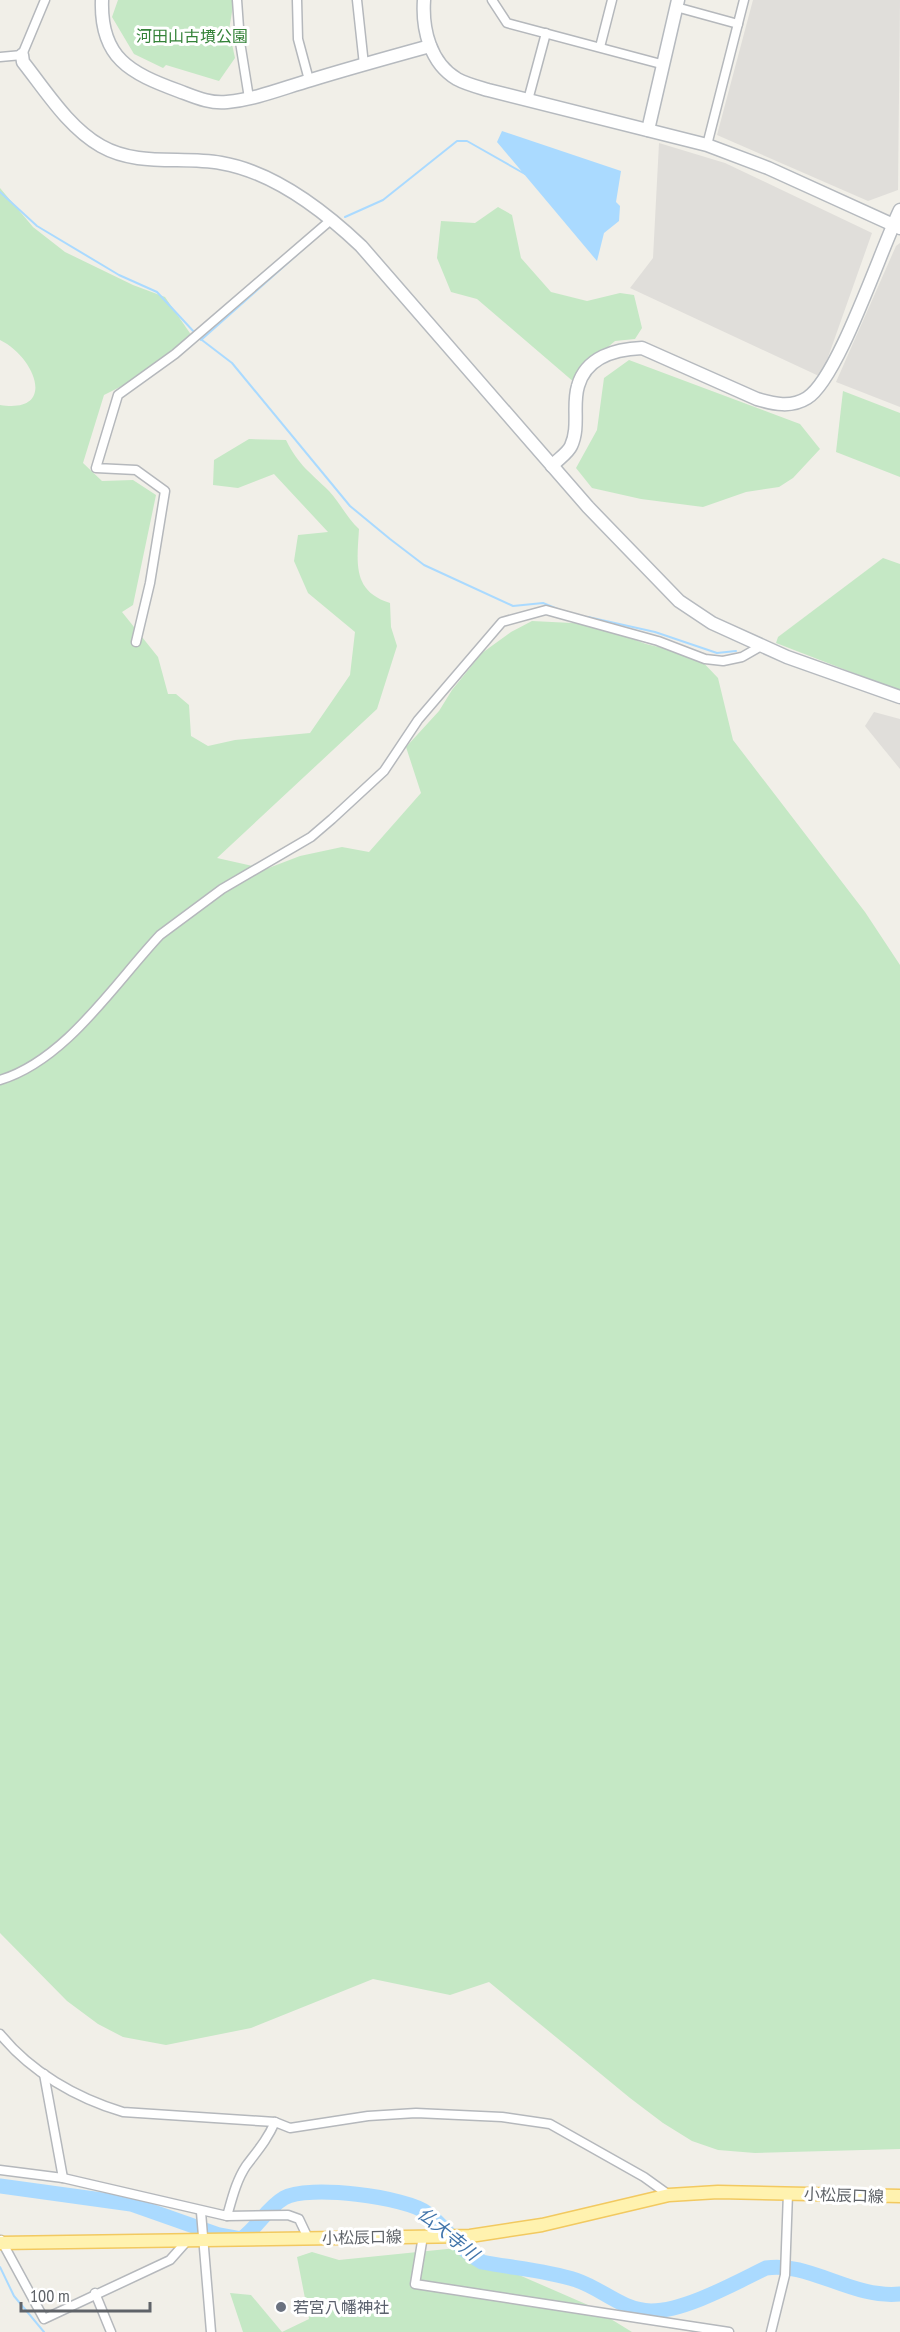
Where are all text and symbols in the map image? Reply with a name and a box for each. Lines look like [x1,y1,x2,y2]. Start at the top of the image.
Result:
park label: 河田山古墳公園 [136,26,248,46]
street label: 小松辰口線 [804,2184,884,2206]
water label: 仏大寺川 [413,2202,485,2266]
street label: 小松辰口線 [322,2226,402,2248]
scale bar [21,2275,150,2313]
text: 100 m [30,2284,70,2307]
place label: 若宮八幡神社 [293,2297,389,2317]
marker: 若宮八幡神社 [274,2300,288,2314]

